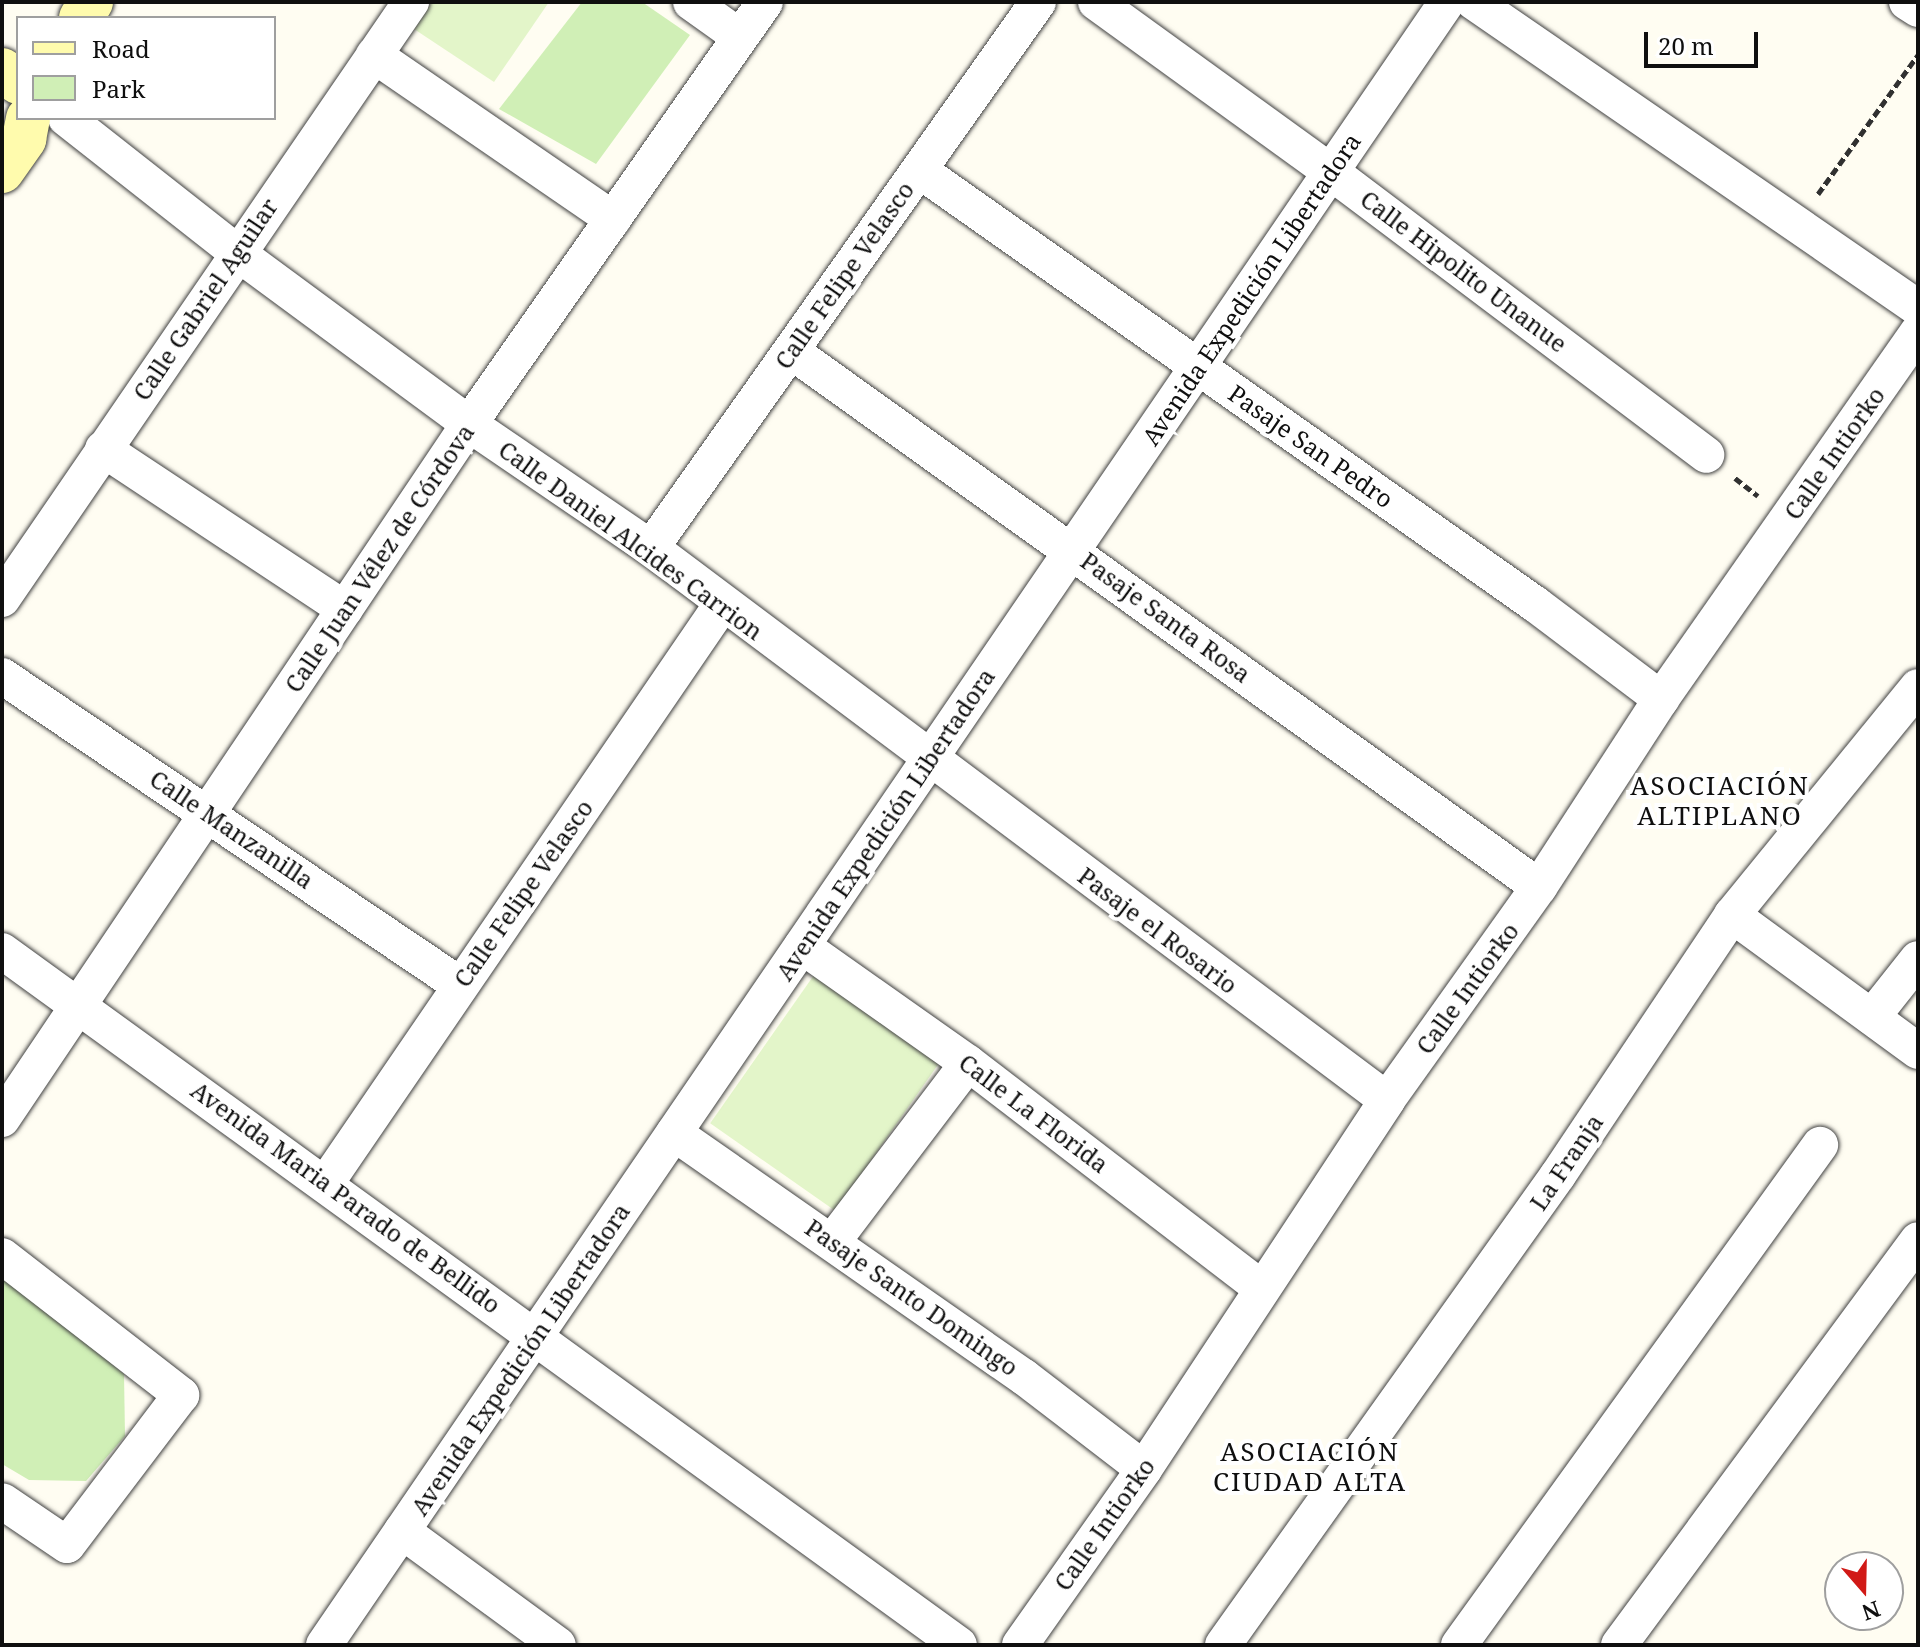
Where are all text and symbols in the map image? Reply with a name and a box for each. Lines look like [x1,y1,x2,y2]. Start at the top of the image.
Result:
legend [16,16,276,120]
scale bar [1648,16,1762,66]
text: 20 m [1658,29,1714,62]
text: Road [92,32,150,65]
text: Park [92,72,145,105]
street label: Avenida Expedición Libertadora [1136,128,1366,450]
street label: Calle Felipe Velasco [768,176,920,374]
street label: Calle Hipolito Unanue [1355,184,1573,358]
street label: Calle Gabriel Aguilar [127,192,283,406]
street label: Pasaje San Pedro [1223,379,1399,513]
street label: Calle Intiorko [1778,381,1890,525]
street label: Calle Juan Vélez de Córdova [278,418,480,698]
street label: Calle Daniel Alcides Carrion [493,435,769,645]
street label: Pasaje Santa Rosa [1076,546,1256,688]
street label: Avenida Expedición Libertadora [770,663,1000,985]
street label: Calle Manzanilla [145,764,319,894]
district label: ASOCIACIÓN ALTIPLANO [1630,770,1810,832]
street label: Calle Felipe Velasco [447,794,599,992]
street label: Pasaje el Rosario [1073,861,1243,999]
street label: Calle Intiorko [1410,917,1524,1059]
street label: Calle La Florida [954,1047,1114,1179]
street label: Avenida Maria Parado de Bellido [186,1075,506,1319]
street label: La Franja [1523,1109,1609,1215]
street label: Avenida Expedición Libertadora [405,1198,635,1520]
street label: Pasaje Santo Domingo [800,1213,1024,1381]
district label: ASOCIACIÓN CIUDAD ALTA [1213,1436,1407,1498]
street label: Calle Intiorko [1048,1452,1160,1596]
north arrow [1824,1551,1904,1631]
text: N [1858,1595,1885,1629]

